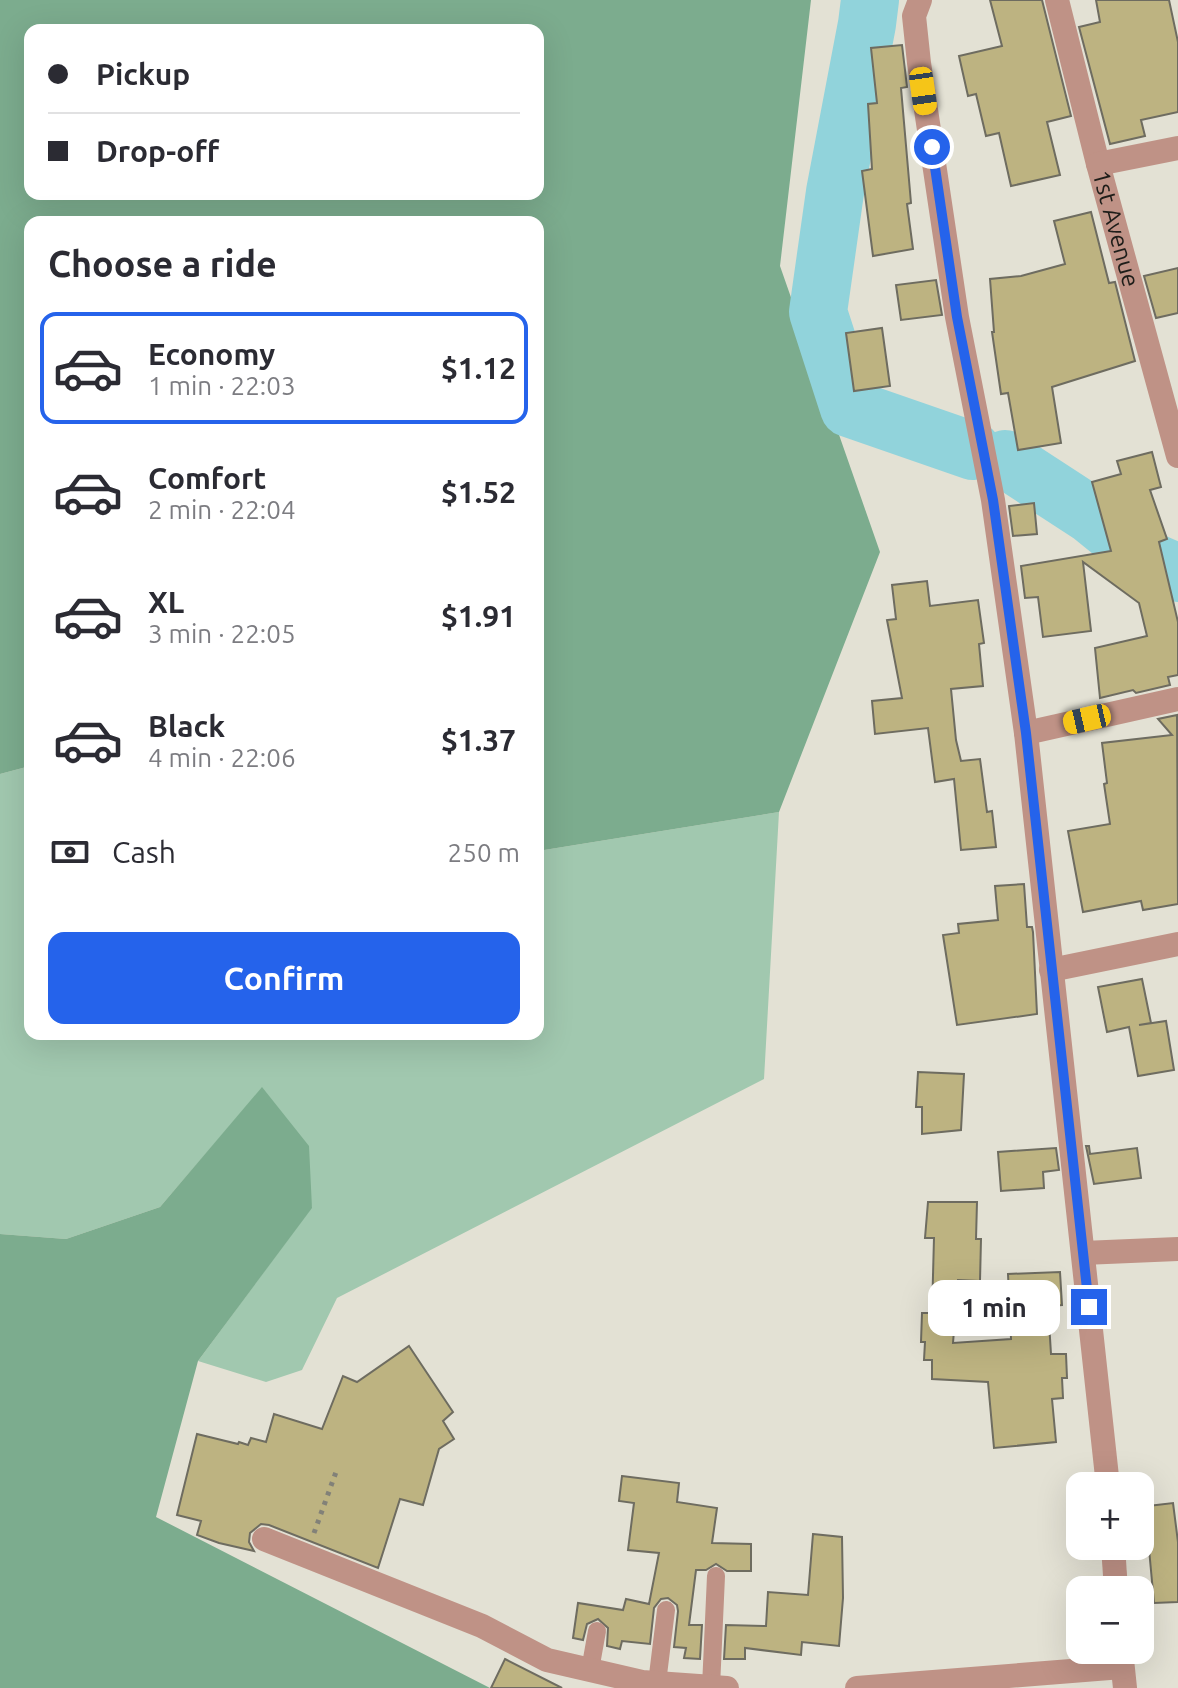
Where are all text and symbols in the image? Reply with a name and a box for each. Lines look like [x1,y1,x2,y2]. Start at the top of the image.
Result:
text: Pickup [96,57,190,91]
car [908,66,938,116]
route start [914,129,950,165]
text: Drop-off [96,134,219,168]
street label: 1st Avenue [1087,167,1145,290]
text: Choose a ride [48,243,277,284]
icon: car [52,332,124,404]
text: Economy [148,337,275,371]
text: $1.12 [441,351,516,385]
text: 1 min · 22:03 [148,371,296,400]
icon: car [52,456,124,528]
text: Comfort [148,461,266,495]
text: $1.52 [441,475,516,509]
text: 2 min · 22:04 [148,495,296,524]
icon: car [52,580,124,652]
text: XL [148,585,184,619]
text: $1.91 [441,599,516,633]
text: 3 min · 22:05 [148,619,296,648]
car [1061,702,1113,736]
icon: car [52,704,124,776]
text: Black [148,709,225,743]
text: $1.37 [441,723,516,757]
text: 4 min · 22:06 [148,743,296,772]
icon: cash [48,830,92,874]
text: Cash [112,835,176,869]
text: 250 m [448,838,520,867]
button: Confirm [48,932,520,1024]
callout: 1 min [929,1279,1061,1335]
route end [1071,1289,1107,1325]
text: 1 min [961,1293,1027,1322]
map controls [1066,1472,1154,1664]
button: + [1066,1472,1154,1560]
button: − [1066,1576,1154,1664]

